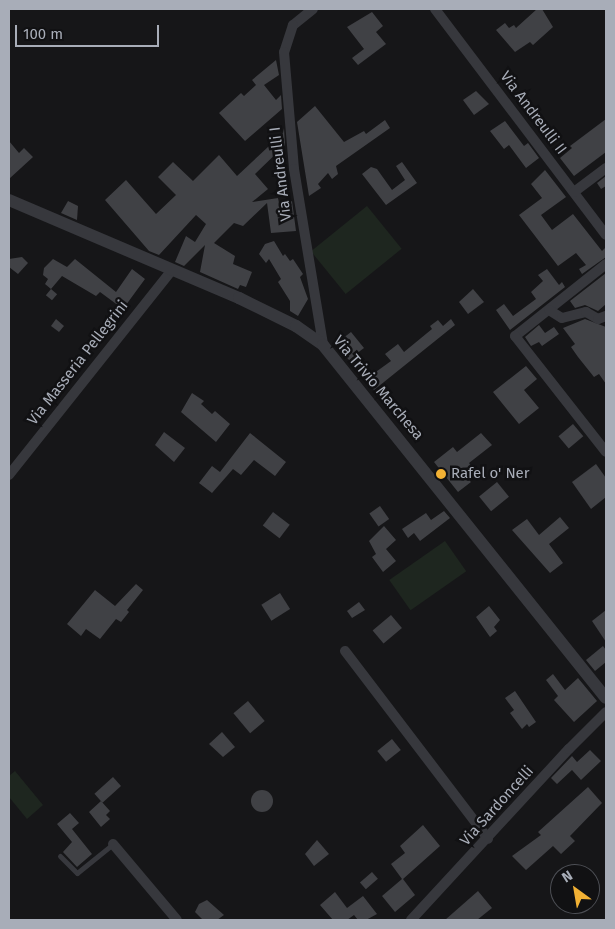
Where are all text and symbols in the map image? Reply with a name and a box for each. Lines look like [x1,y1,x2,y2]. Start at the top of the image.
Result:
scale bar [18,15,161,47]
text: 100 m [23,25,63,43]
street label: Via Andreulli II [496,68,570,158]
street label: Via Andreulli I [266,126,296,222]
street label: Via Masseria Pellegrini [24,297,132,429]
street label: Via Trivio Marchesa [329,332,427,444]
place label: Rafel o' Ner [451,465,530,483]
marker: Rafel o' Ner [435,468,447,480]
street label: Via Sardoncelli [457,762,537,850]
north arrow [550,864,600,914]
text: N [559,867,576,886]

